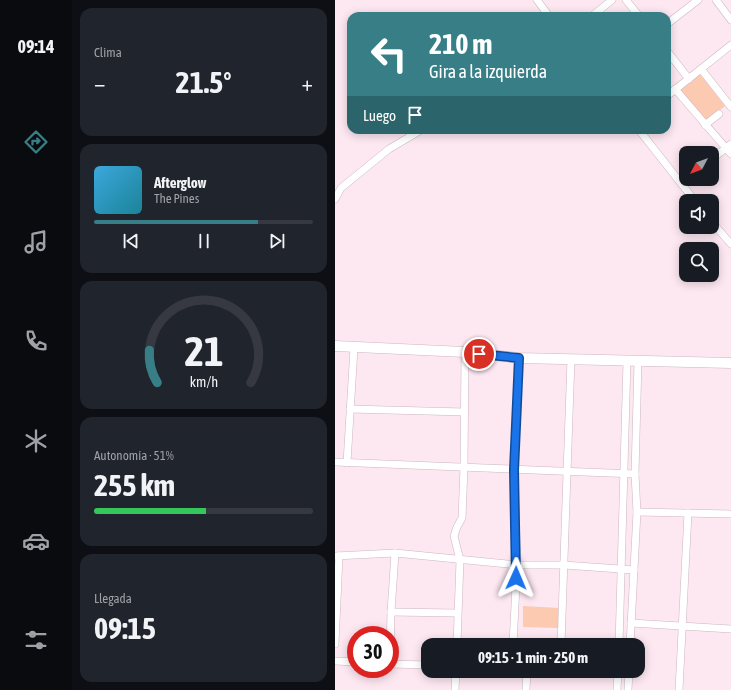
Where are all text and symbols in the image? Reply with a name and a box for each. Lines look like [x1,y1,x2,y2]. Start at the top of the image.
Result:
icon: left [363,28,415,80]
text: 210 m [429,28,492,60]
text: 09:14 [17,36,55,57]
text: Clima [94,45,122,60]
text: Gira a la izquierda [429,61,547,82]
text: 21.5° [176,65,231,99]
text: − [94,70,105,96]
text: + [302,70,313,96]
icon: arrive [404,104,426,126]
text: Luego [363,107,396,124]
icon: directions [22,128,50,156]
north arrow [679,146,719,186]
map controls [679,146,719,282]
text: Afterglow [154,174,207,191]
text: The Pines [154,191,199,206]
button: sound [679,194,719,234]
icon: music [22,228,50,256]
icon: previous [120,230,142,252]
icon: pause [193,230,215,252]
icon: next [266,230,288,252]
button: search [679,242,719,282]
icon: phone [22,327,50,355]
text: 21 [184,327,223,375]
pin [462,337,496,371]
icon: arrive [468,343,490,365]
text: km/h [189,374,218,390]
icon: climate [22,427,50,455]
text: Autonomía · 51% [94,448,174,463]
text: 255 km [94,468,175,502]
icon: car [22,527,50,555]
position arrow [495,557,537,599]
text: Llegada [94,591,132,606]
text: 09:15 [94,611,156,645]
icon: filters [22,626,50,654]
speed limit sign: 30 [347,626,399,678]
text: 09:15 · 1 min · 250 m [478,649,588,666]

